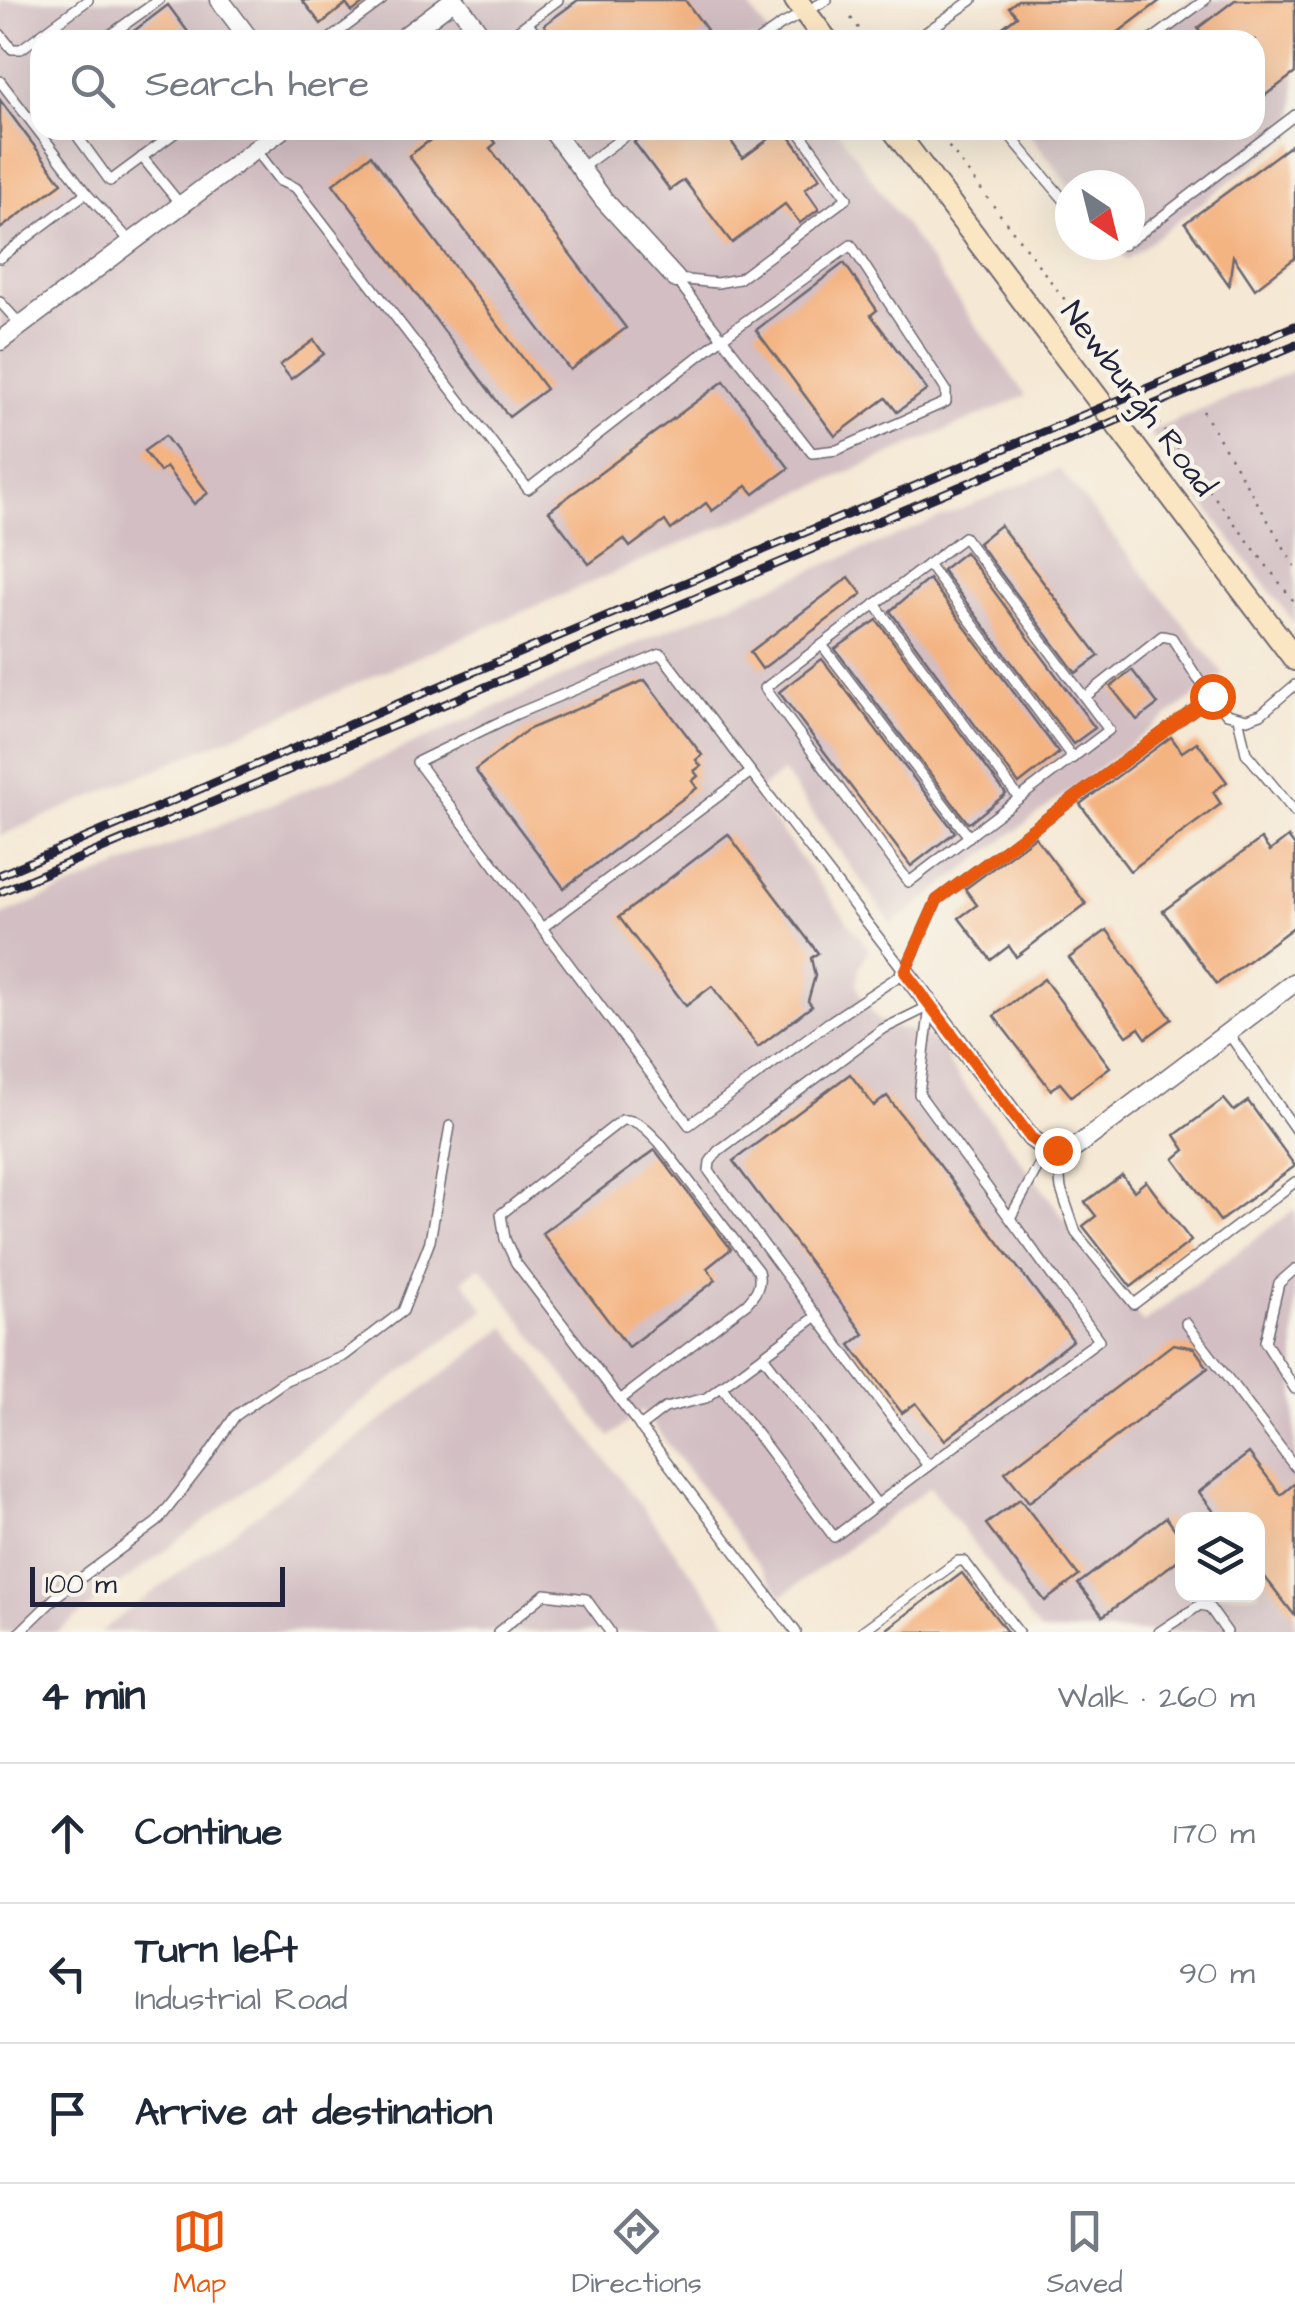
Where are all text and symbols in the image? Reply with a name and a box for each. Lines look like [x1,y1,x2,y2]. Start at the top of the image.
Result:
search box [30,30,1265,140]
icon: search [65,58,120,113]
text: Search here [145,59,369,111]
north arrow [1055,170,1145,260]
street label: Newburgh Road [1050,292,1226,506]
route start [1190,674,1236,720]
route end [1035,1128,1081,1174]
map controls [1175,1512,1265,1602]
button: layers [1175,1512,1265,1602]
scale bar [30,1562,285,1606]
text: 100 m [45,1565,117,1604]
text: 4 min [40,1668,145,1726]
text: Walk · 260 m [1058,1675,1255,1720]
icon: ahead [40,1806,95,1861]
text: Continue [135,1807,282,1859]
text: 170 m [1173,1811,1255,1856]
text: Turn left [135,1925,298,1977]
icon: left [40,1946,95,2001]
text: 90 m [1179,1951,1255,1996]
text: Industrial Road [135,1977,348,2022]
icon: arrive [40,2086,95,2141]
text: Arrive at destination [135,2087,492,2139]
tab: Map [172,2204,227,2303]
tab: Directions [572,2204,702,2303]
tab: Saved [1046,2204,1123,2303]

